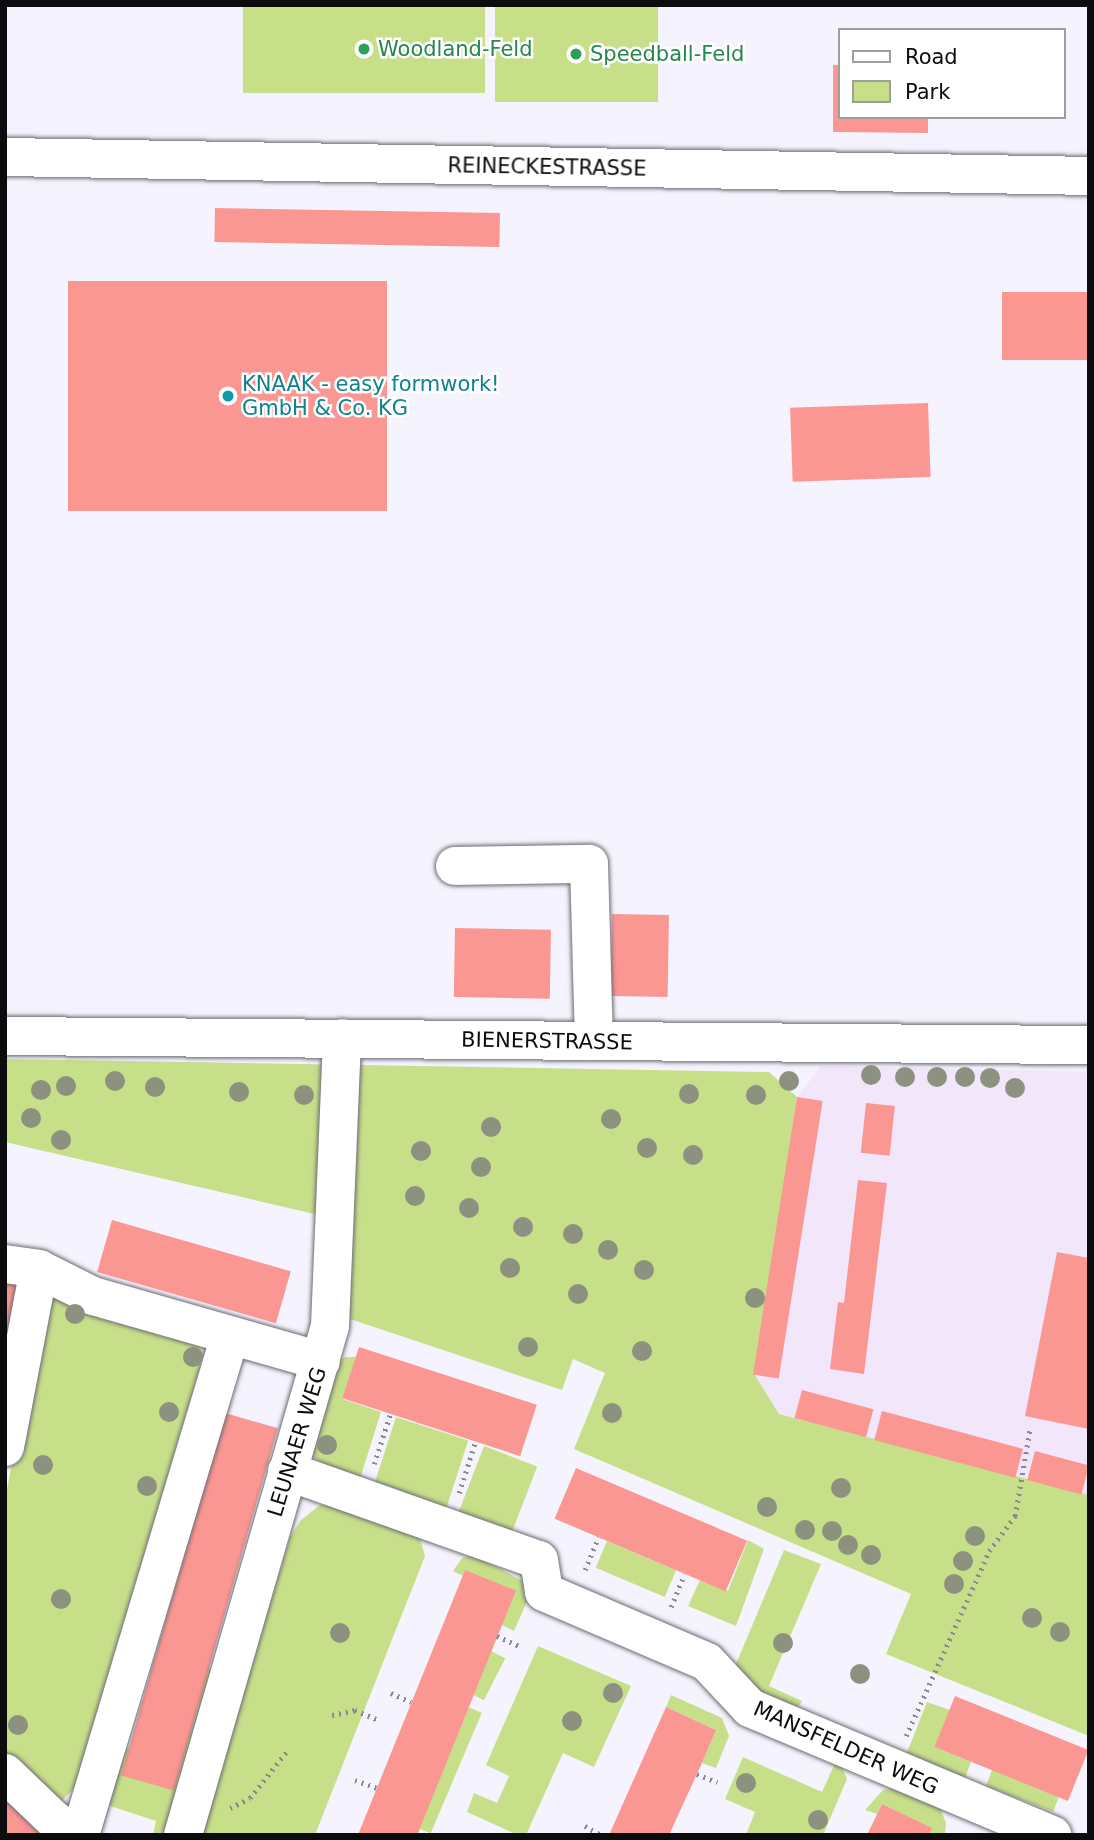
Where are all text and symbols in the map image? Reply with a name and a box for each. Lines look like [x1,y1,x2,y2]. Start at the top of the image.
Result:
legend [838,28,1066,119]
place label: Woodland-Feld [378,36,532,62]
marker: Woodland-Feld [356,41,372,57]
place label: Speedball-Feld [590,41,744,67]
text: Road [905,45,958,69]
marker: Speedball-Feld [568,46,584,62]
text: Park [905,80,950,104]
street label: REINECKESTRASSE [447,153,647,181]
place label: KNAAK - easy formwork! GmbH & Co. KG [242,371,500,421]
marker: KNAAK - easy formwork! GmbH & Co. KG [220,388,236,404]
street label: BIENERSTRASSE [461,1027,633,1055]
street label: LEUNAER WEG [262,1364,332,1520]
street label: MANSFELDER WEG [750,1696,942,1800]

